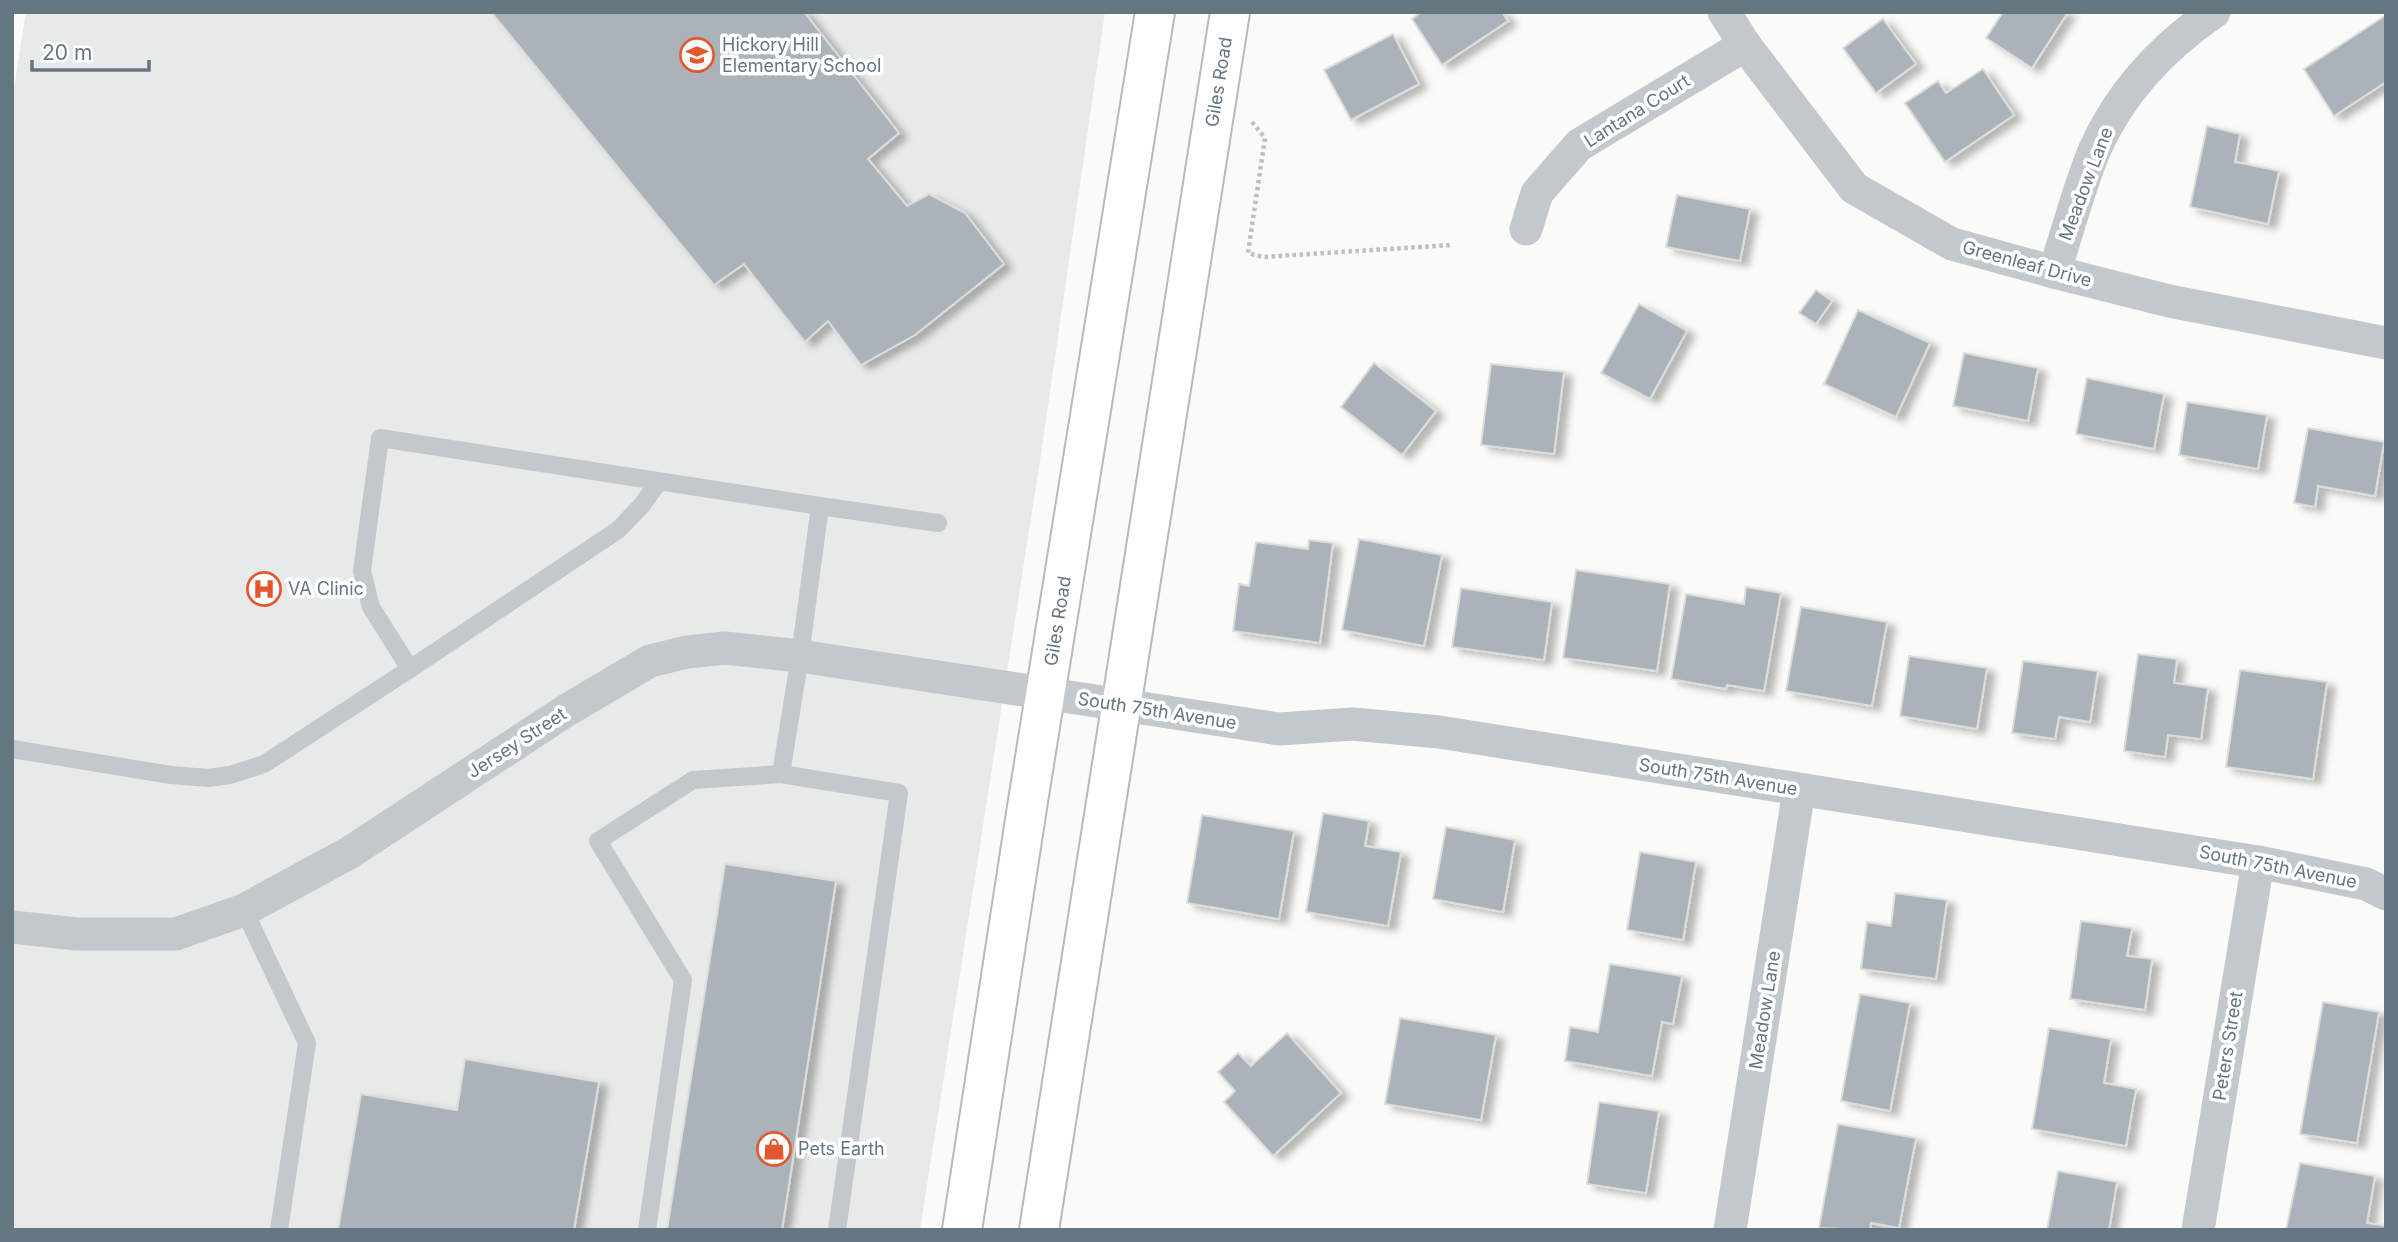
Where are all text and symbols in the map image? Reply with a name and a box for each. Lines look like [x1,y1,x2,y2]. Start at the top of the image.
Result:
scale bar [32,28,149,72]
place label: Hickory Hill Elementary School [722,34,881,76]
school or university icon: Hickory Hill Elementary School [678,36,716,74]
street label: Giles Road [1201,36,1236,128]
text: 20 m [42,40,92,65]
street label: Lantana Court [1580,70,1693,151]
street label: Meadow Lane [2054,124,2117,243]
street label: Greenleaf Drive [1960,236,2094,291]
hospital icon: VA Clinic [245,570,283,608]
street label: Giles Road [1040,575,1075,667]
place label: VA Clinic [288,578,364,599]
street label: South 75th Avenue [1076,688,1238,733]
street label: Jersey Street [464,703,570,782]
street label: South 75th Avenue [1637,754,1799,799]
street label: South 75th Avenue [2197,841,2359,892]
street label: Meadow Lane [1745,949,1784,1071]
street label: Peters Street [2209,990,2247,1102]
shop icon: Pets Earth [755,1130,793,1168]
place label: Pets Earth [798,1138,885,1159]

